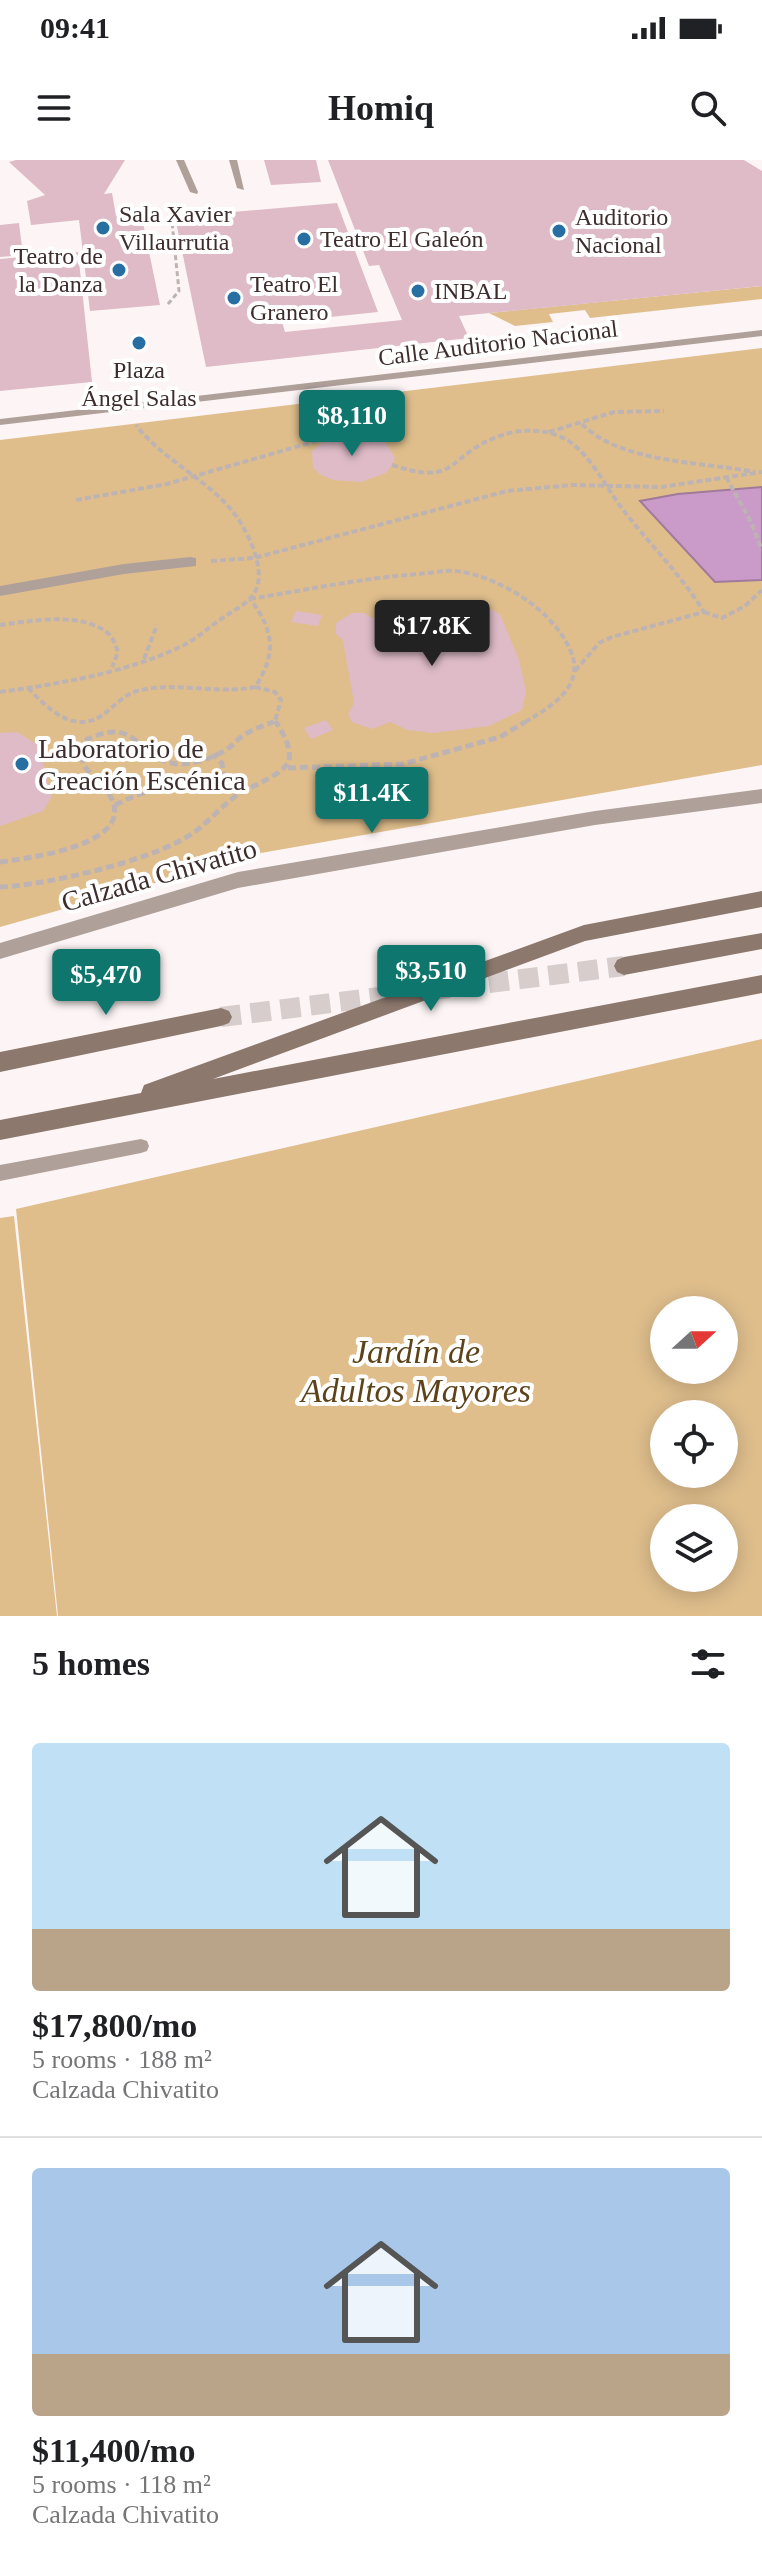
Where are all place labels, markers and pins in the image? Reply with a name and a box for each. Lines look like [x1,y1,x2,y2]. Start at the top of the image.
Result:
place label: Sala Xavier Villaurrutia [119,201,232,255]
place label: Auditorio Nacional [575,204,668,258]
marker: Sala Xavier Villaurrutia [94,219,112,237]
marker: Auditorio Nacional [550,222,568,240]
place label: Teatro El Galeón [320,226,484,252]
marker: Teatro El Galeón [295,230,313,248]
place label: Teatro de la Danza [13,243,103,297]
marker: Teatro de la Danza [110,261,128,279]
place label: Teatro El Granero [250,271,339,325]
place label: INBAL [434,278,507,304]
marker: INBAL [409,282,427,300]
marker: Teatro El Granero [225,289,243,307]
marker: Plaza Ángel Salas [130,334,148,352]
place label: Plaza Ángel Salas [81,357,197,411]
pin: $8,110 [287,390,417,458]
pin: $17.8K [367,600,497,668]
place label: Laboratorio de Creación Escénica [38,733,246,796]
marker: Laboratorio de Creación Escénica [13,755,31,773]
pin: $11.4K [307,767,437,835]
pin: $3,510 [366,945,496,1013]
pin: $5,470 [41,949,171,1017]

